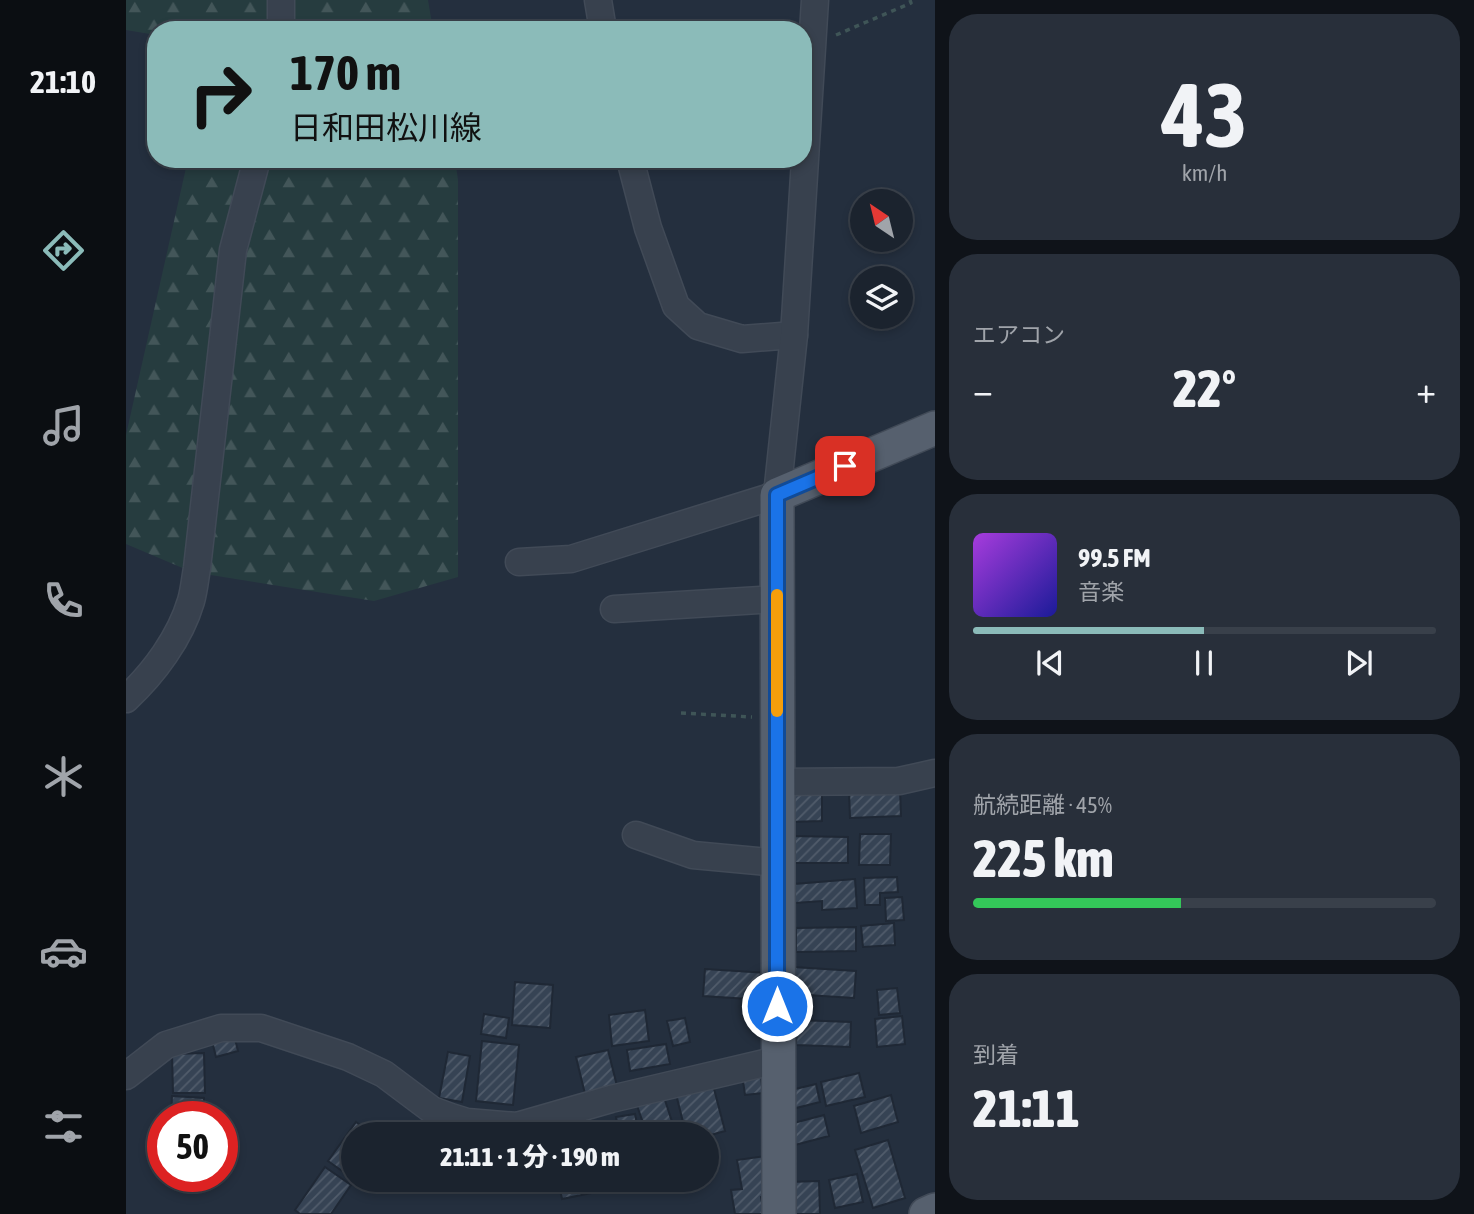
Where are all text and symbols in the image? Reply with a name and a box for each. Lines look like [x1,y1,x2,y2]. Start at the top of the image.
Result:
text: 170 m [290,44,401,100]
icon: right [175,49,266,140]
text: 43 [1162,62,1247,166]
text: 21:10 [30,63,96,100]
text: 日和田松川線 [290,109,482,146]
text: km/h [1182,160,1227,186]
north arrow [850,189,914,252]
map controls [850,189,913,329]
icon: directions [39,226,88,275]
button: layers [850,266,913,329]
text: エアコン [973,322,1065,348]
text: 22° [1173,358,1236,418]
text: − [973,368,993,411]
text: + [1416,368,1436,411]
icon: music [39,401,88,450]
pin [815,436,875,496]
icon: arrive [826,447,864,485]
text: 99.5 FM [1078,543,1151,573]
icon: phone [39,576,88,625]
text: 音楽 [1078,579,1124,605]
icon: previous [1031,644,1069,682]
icon: pause [1185,644,1223,682]
icon: next [1340,644,1378,682]
icon: climate [39,752,88,801]
text: 航続距離 · 45% [973,792,1112,818]
text: 225 km [973,828,1114,888]
icon: car [39,927,88,976]
position arrow [740,969,814,1043]
text: 到着 [973,1042,1019,1068]
text: 21:11 [973,1078,1080,1138]
speed limit sign: 50 [147,1101,238,1192]
icon: filters [39,1102,88,1151]
text: 21:11 · 1 分 · 190 m [440,1142,620,1172]

